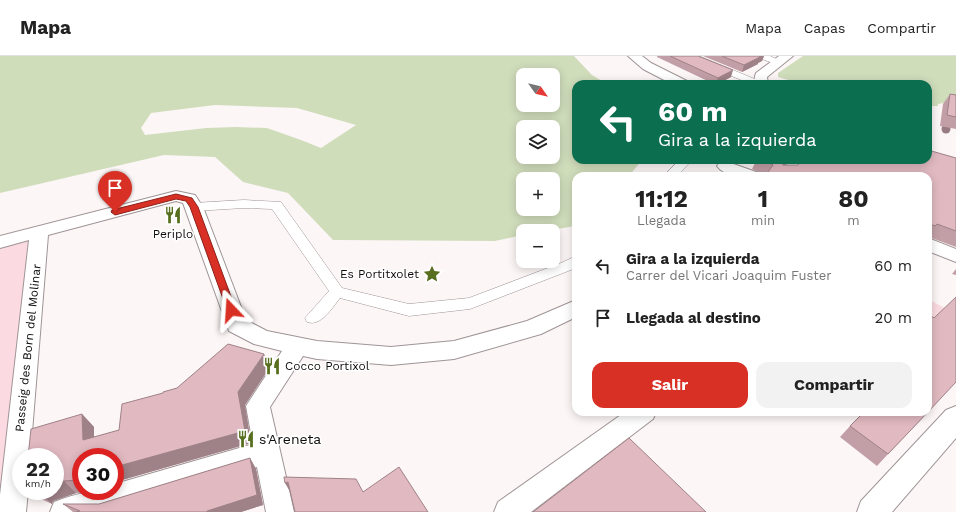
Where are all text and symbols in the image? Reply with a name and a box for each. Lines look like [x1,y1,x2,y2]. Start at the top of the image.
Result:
text: Mapa [20,16,71,39]
text: Mapa [745,20,782,36]
text: Capas [804,20,845,36]
text: Compartir [867,20,936,36]
north arrow [516,68,560,112]
map controls [516,68,560,268]
text: 60 m [658,95,728,128]
icon: left [592,96,644,148]
button: layers [516,120,560,164]
text: Gira a la izquierda [658,129,817,150]
pin [98,171,132,212]
button: + [516,172,560,216]
icon: arrive [104,177,126,199]
text: 11:12 [635,185,688,213]
text: 1 [758,185,768,213]
text: 80 [838,185,869,213]
restaurant icon: Periplo [163,205,183,225]
text: Llegada [637,213,686,228]
text: min [751,213,775,228]
text: m [847,213,860,228]
button: − [516,224,560,268]
place label: Periplo [153,227,193,241]
text: Gira a la izquierda [626,250,759,268]
icon: left [592,255,614,277]
text: 60 m [874,257,912,275]
street label: Passeig des Born del Molinar [12,263,44,433]
place icon: Es Portitxolet [422,264,442,284]
place label: Es Portitxolet [340,267,419,281]
text: Carrer del Vicari Joaquim Fuster [626,268,832,283]
position arrow [210,289,252,331]
icon: arrive [592,307,614,329]
text: Llegada al destino [626,309,761,327]
text: 20 m [875,309,912,327]
restaurant icon: Cocco Portixol [262,356,282,376]
place label: Cocco Portixol [285,359,370,373]
button: Salir [592,362,748,408]
button: Compartir [756,362,912,408]
restaurant icon: s'Areneta [236,429,256,449]
place label: s'Areneta [259,431,321,447]
speed limit sign: 30 [72,448,124,500]
text: 22 [26,457,50,481]
text: km/h [25,478,51,489]

